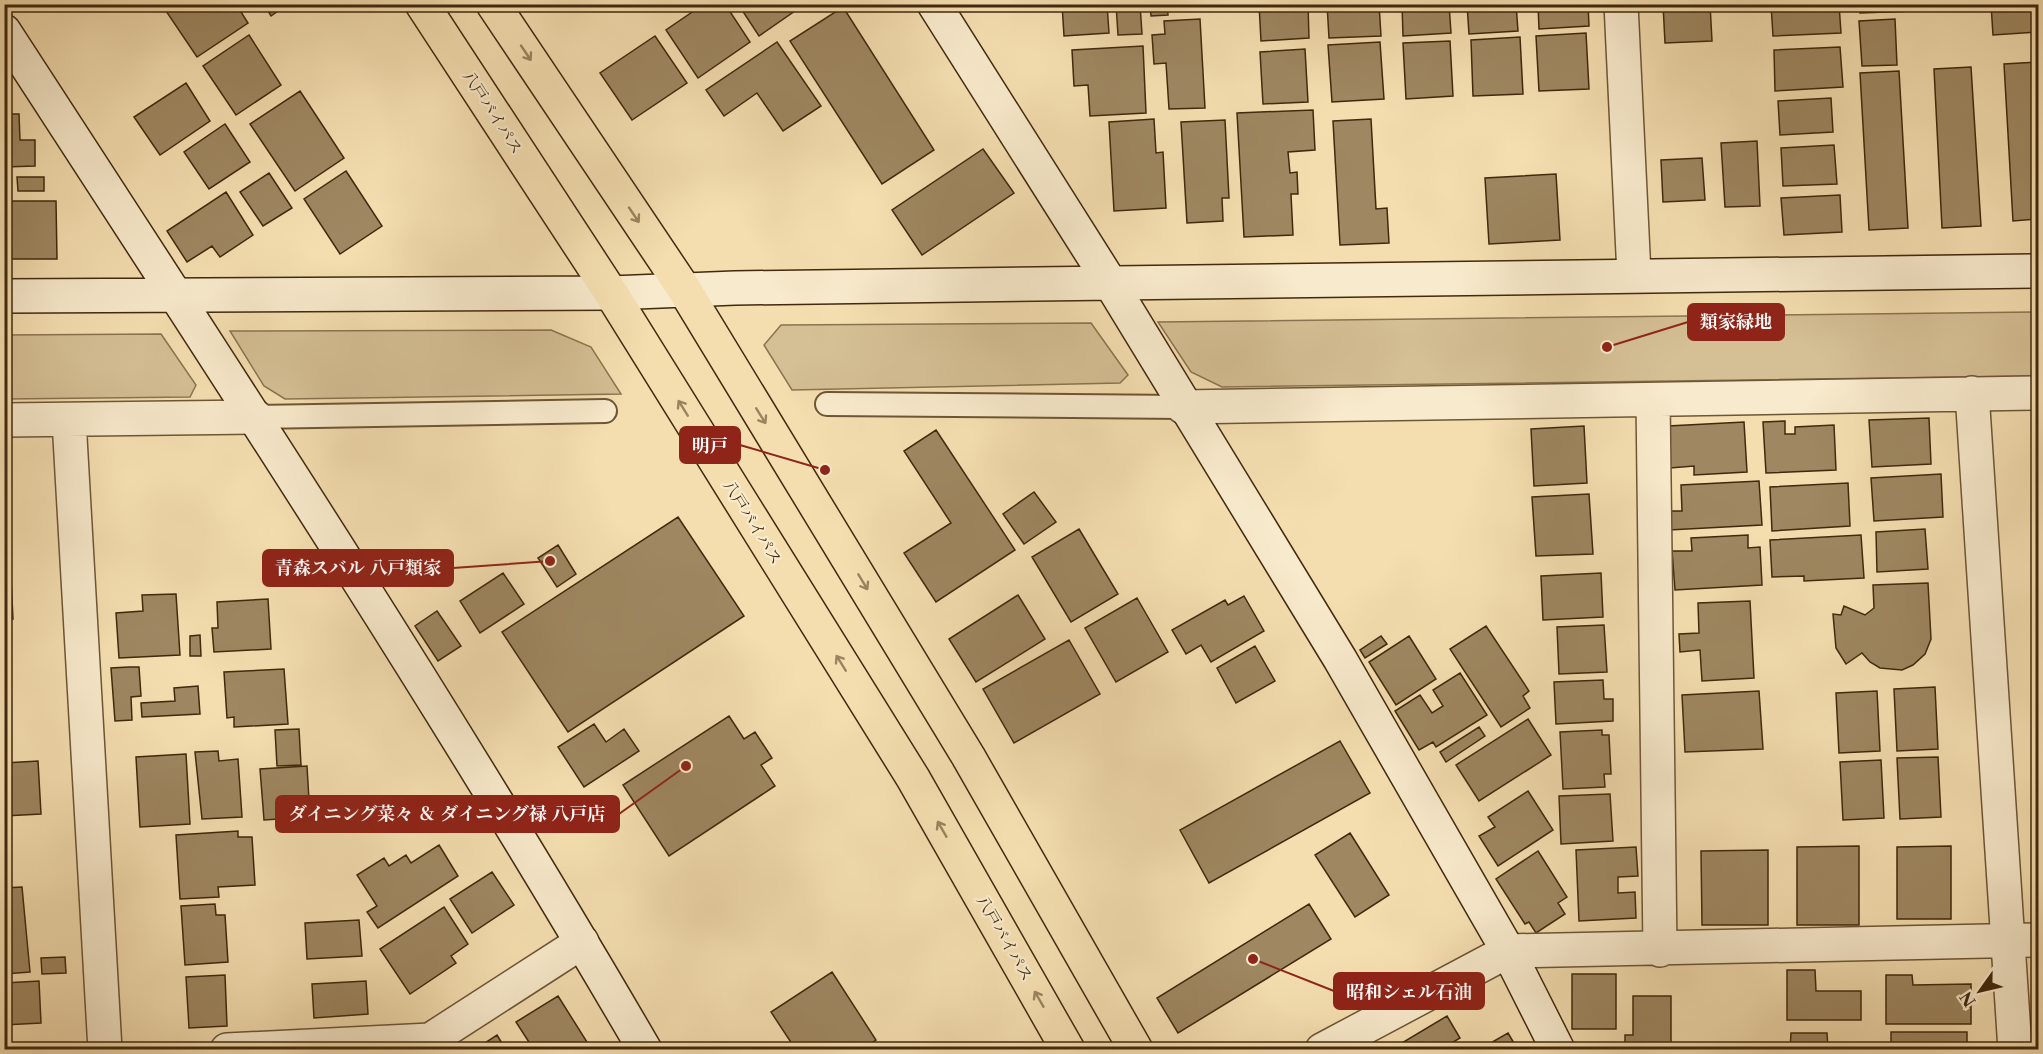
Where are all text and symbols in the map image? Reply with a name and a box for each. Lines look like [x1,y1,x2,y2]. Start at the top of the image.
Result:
one-way arrow [520,44,532,61]
street label: 八戸バイパス [459,66,527,158]
one-way arrow [628,207,640,223]
callout: 類家緑地 [1688,304,1784,340]
text: 類家緑地 [1700,311,1772,333]
one-way arrow [676,400,688,417]
one-way arrow [755,407,767,424]
callout: 明戸 [680,427,740,463]
text: 明戸 [692,435,728,457]
street label: 八戸バイパス [719,476,787,568]
callout: 青森スバル 八戸類家 [263,550,453,586]
text: 青森スバル 八戸類家 [275,557,441,579]
one-way arrow [857,573,869,590]
one-way arrow [835,655,847,672]
callout: ダイニング菜々 ＆ ダイニング禄 八戸店 [276,796,619,832]
text: ダイニング菜々 ＆ ダイニング禄 八戸店 [289,803,605,825]
one-way arrow [936,821,948,838]
street label: 八戸バイパス [972,892,1038,984]
north arrow [1950,961,2010,1021]
callout: 昭和シェル石油 [1334,973,1484,1009]
text: 昭和シェル石油 [1346,981,1472,1003]
text: N [1955,988,1980,1011]
one-way arrow [1033,991,1045,1008]

